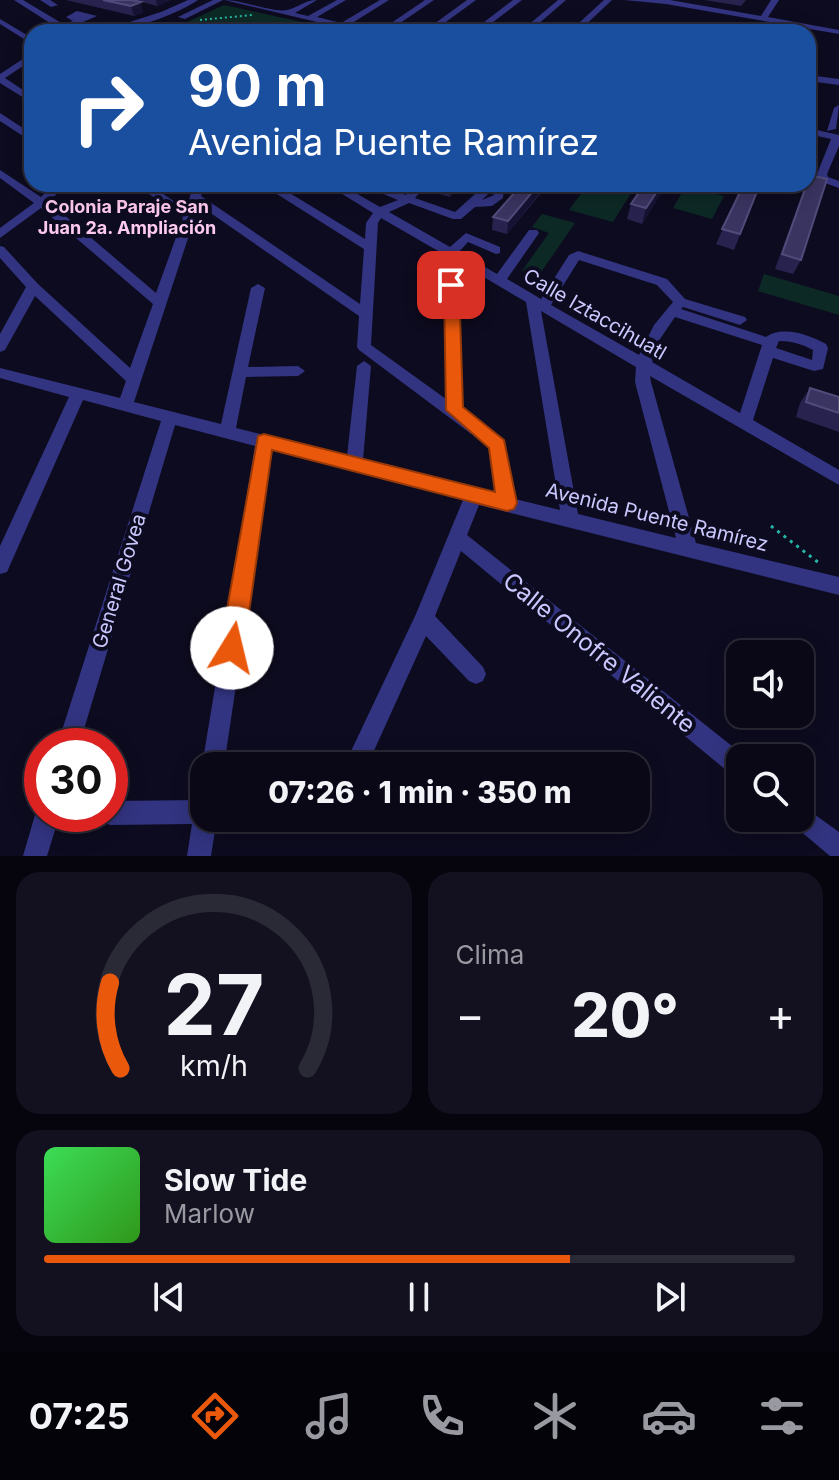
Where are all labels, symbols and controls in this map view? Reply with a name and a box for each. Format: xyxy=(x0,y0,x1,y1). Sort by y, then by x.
text: 90 m xyxy=(188,52,327,120)
icon: right xyxy=(56,56,160,160)
text: Avenida Puente Ramírez xyxy=(188,120,599,164)
district label: Colonia Paraje San Juan 2a. Ampliación xyxy=(38,196,216,238)
pin xyxy=(417,251,485,319)
icon: arrive xyxy=(429,263,473,307)
street label: Calle Iztaccihuatl xyxy=(519,263,671,365)
street label: Avenida Puente Ramírez xyxy=(543,478,771,556)
street label: General Govea xyxy=(87,511,151,651)
street label: Calle Onofre Valiente xyxy=(497,566,701,739)
position arrow xyxy=(190,606,274,690)
map controls xyxy=(726,640,814,832)
button: sound xyxy=(726,640,814,728)
speed limit sign: 30 xyxy=(24,728,128,832)
button: search xyxy=(726,744,814,832)
text: 07:26 · 1 min · 350 m xyxy=(268,774,572,810)
text: Clima xyxy=(456,939,524,970)
text: 27 xyxy=(163,954,264,1055)
text: 20° xyxy=(572,979,679,1051)
text: − xyxy=(456,988,485,1042)
text: + xyxy=(766,988,795,1042)
text: km/h xyxy=(180,1048,248,1083)
text: Slow Tide xyxy=(164,1162,307,1198)
text: Marlow xyxy=(164,1198,255,1229)
icon: previous xyxy=(147,1275,191,1319)
icon: pause xyxy=(397,1275,441,1319)
icon: next xyxy=(648,1275,692,1319)
icon: directions xyxy=(187,1388,243,1444)
icon: music xyxy=(301,1388,357,1444)
icon: phone xyxy=(414,1388,470,1444)
icon: climate xyxy=(527,1388,583,1444)
icon: car xyxy=(641,1388,697,1444)
icon: filters xyxy=(754,1388,810,1444)
text: 07:25 xyxy=(29,1394,130,1438)

